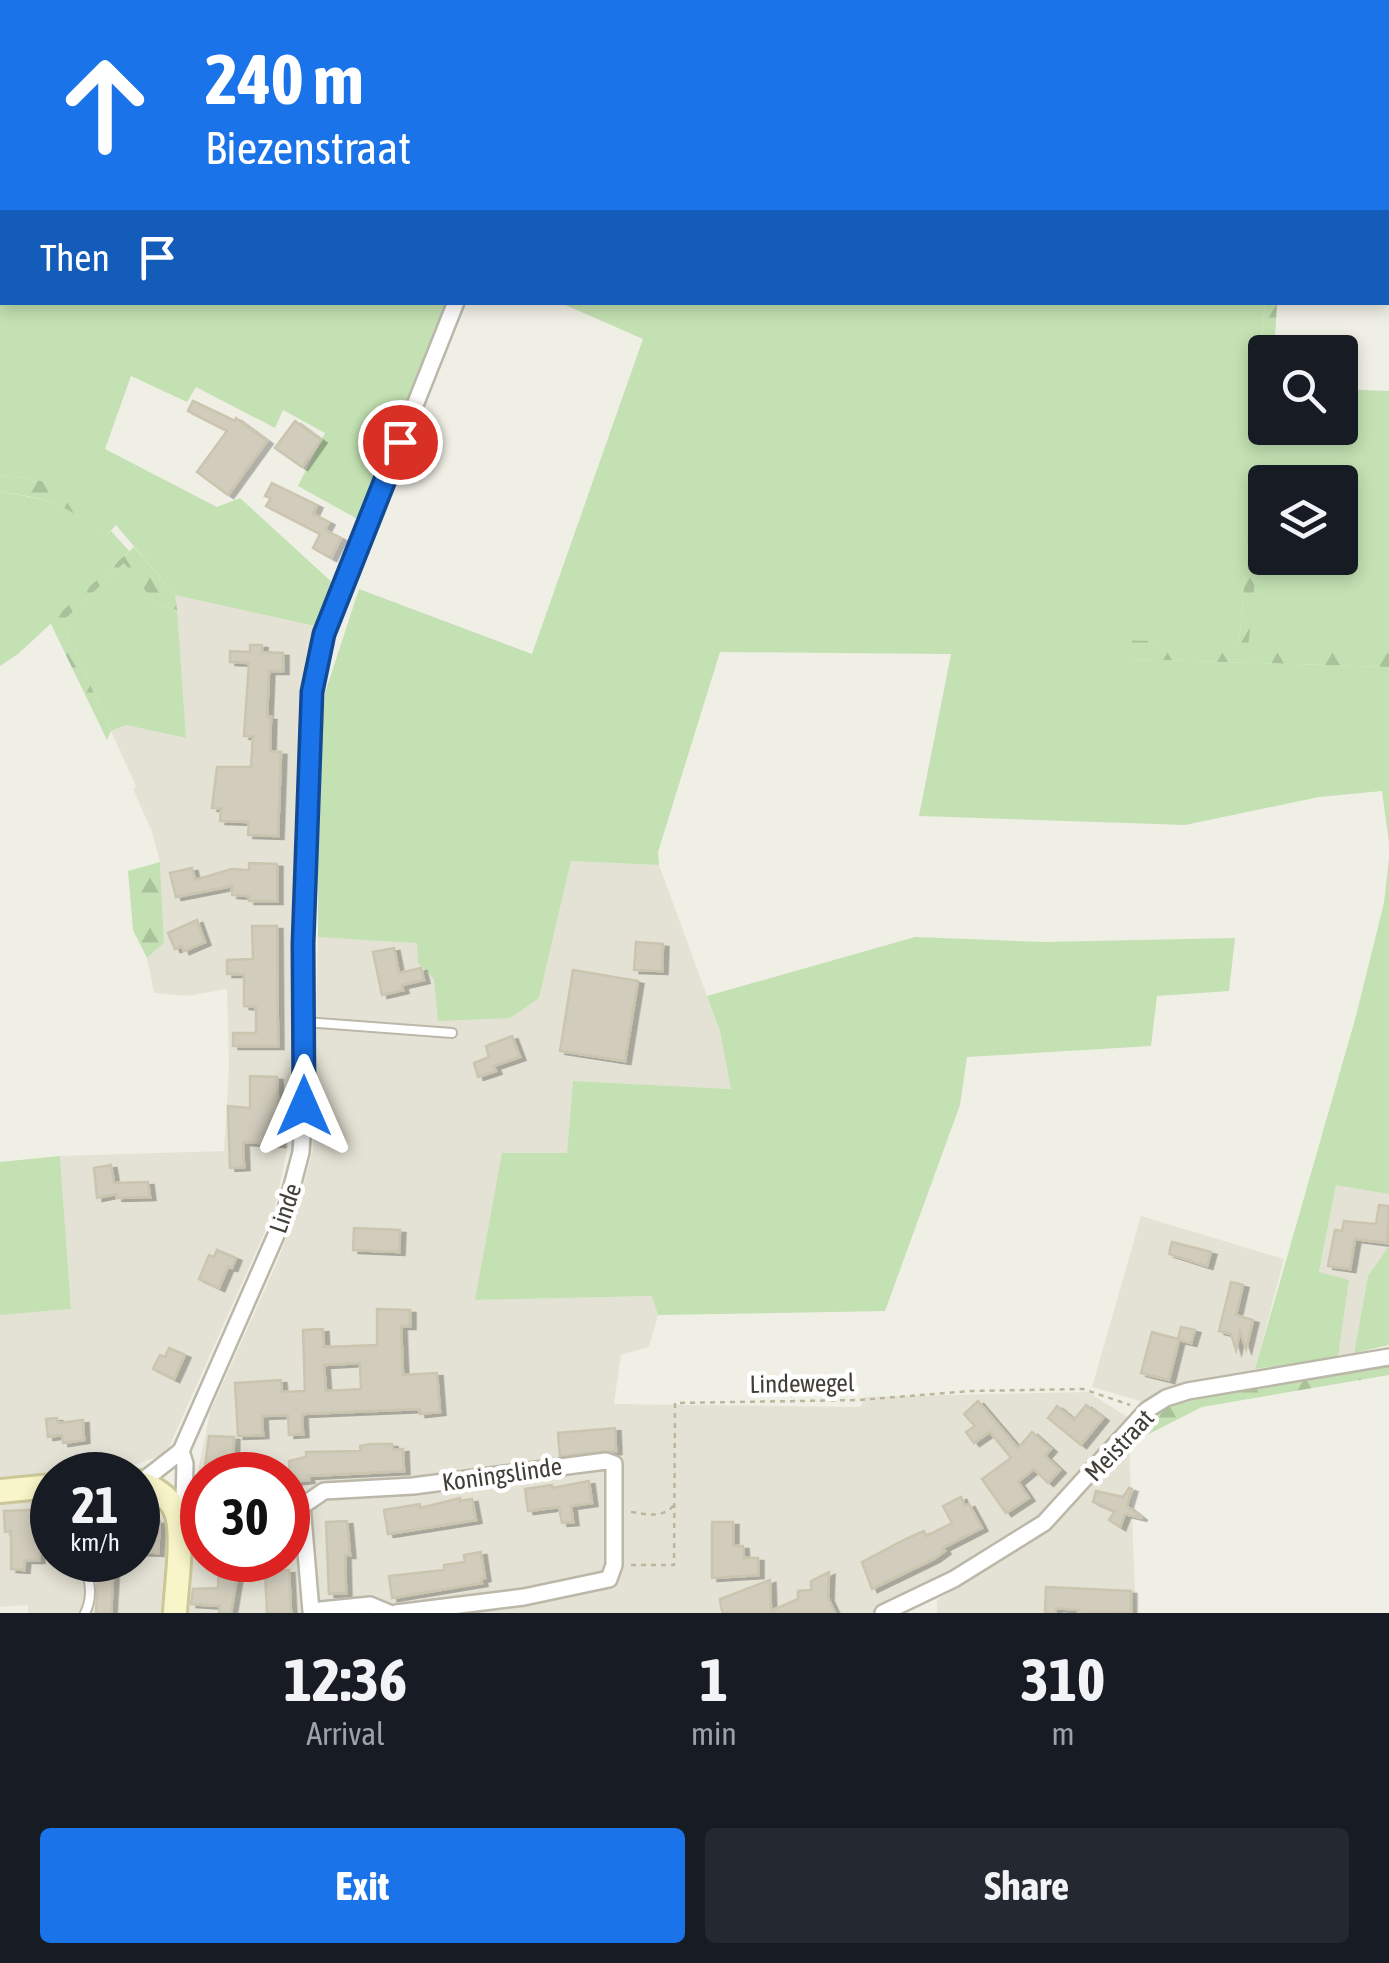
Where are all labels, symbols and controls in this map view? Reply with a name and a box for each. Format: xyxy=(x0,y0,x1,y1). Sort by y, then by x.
text: 240 m xyxy=(205,39,364,119)
icon: ahead xyxy=(40,40,170,170)
text: Biezenstraat xyxy=(205,122,411,174)
icon: arrive xyxy=(130,230,185,285)
text: Then xyxy=(40,236,110,279)
map controls xyxy=(1248,335,1358,575)
button: search xyxy=(1248,335,1358,445)
pin xyxy=(358,400,443,485)
icon: arrive xyxy=(373,415,428,470)
button: layers xyxy=(1248,465,1358,575)
position arrow xyxy=(252,1054,356,1158)
street label: Linde xyxy=(263,1179,307,1237)
street label: Lindewegel xyxy=(749,1368,855,1398)
street label: Meistraat xyxy=(1079,1404,1159,1486)
speed limit sign: 30 xyxy=(180,1452,310,1582)
street label: Koningslinde xyxy=(440,1452,564,1496)
text: 21 xyxy=(71,1476,118,1534)
text: km/h xyxy=(70,1528,120,1556)
text: 12:36 xyxy=(284,1645,407,1714)
text: 1 xyxy=(700,1645,728,1714)
text: 310 xyxy=(1021,1645,1105,1714)
text: Arrival xyxy=(306,1715,385,1752)
text: min xyxy=(691,1715,737,1752)
text: m xyxy=(1051,1715,1074,1752)
button: Exit xyxy=(40,1828,685,1943)
button: Share xyxy=(705,1828,1349,1943)

